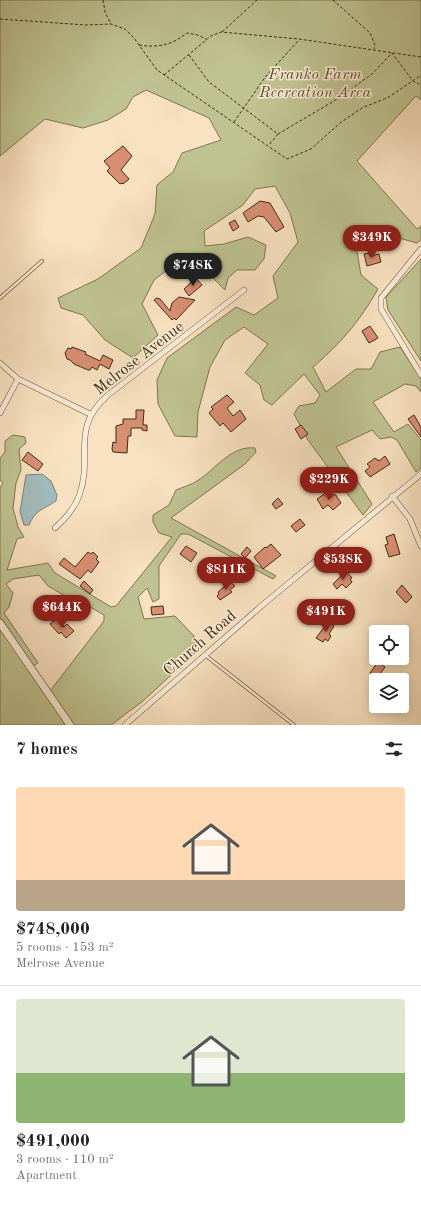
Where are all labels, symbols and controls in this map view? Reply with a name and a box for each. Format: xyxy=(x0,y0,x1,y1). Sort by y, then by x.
park label: Franko Farm Recreation Area xyxy=(258,67,371,101)
pin: $349K xyxy=(344,225,400,259)
text: $349K xyxy=(352,231,392,244)
pin: $748K xyxy=(165,253,221,287)
text: $748K xyxy=(173,259,213,272)
street label: Melrose Avenue xyxy=(91,319,187,398)
pin: $229K xyxy=(301,467,357,501)
text: $229K xyxy=(309,473,349,486)
pin: $538K xyxy=(315,547,371,581)
text: $538K xyxy=(323,553,363,566)
pin: $811K xyxy=(198,557,254,591)
text: $811K xyxy=(206,563,246,576)
pin: $644K xyxy=(34,595,90,629)
pin: $491K xyxy=(298,599,354,633)
text: $644K xyxy=(42,601,82,614)
text: $491K xyxy=(306,605,346,618)
street label: Church Road xyxy=(161,608,240,679)
map controls xyxy=(369,625,409,713)
button: locate xyxy=(369,625,409,665)
button: layers xyxy=(369,673,409,713)
icon: filters xyxy=(383,738,405,760)
text: 7 homes xyxy=(16,741,78,758)
icon: home xyxy=(175,813,247,885)
text: $748,000 xyxy=(16,921,90,938)
text: 5 rooms · 153 m² xyxy=(16,941,114,954)
text: Melrose Avenue xyxy=(16,957,105,970)
icon: home xyxy=(175,1025,247,1097)
text: $491,000 xyxy=(16,1133,90,1150)
text: 3 rooms · 110 m² xyxy=(16,1153,114,1166)
text: Apartment xyxy=(16,1169,77,1182)

